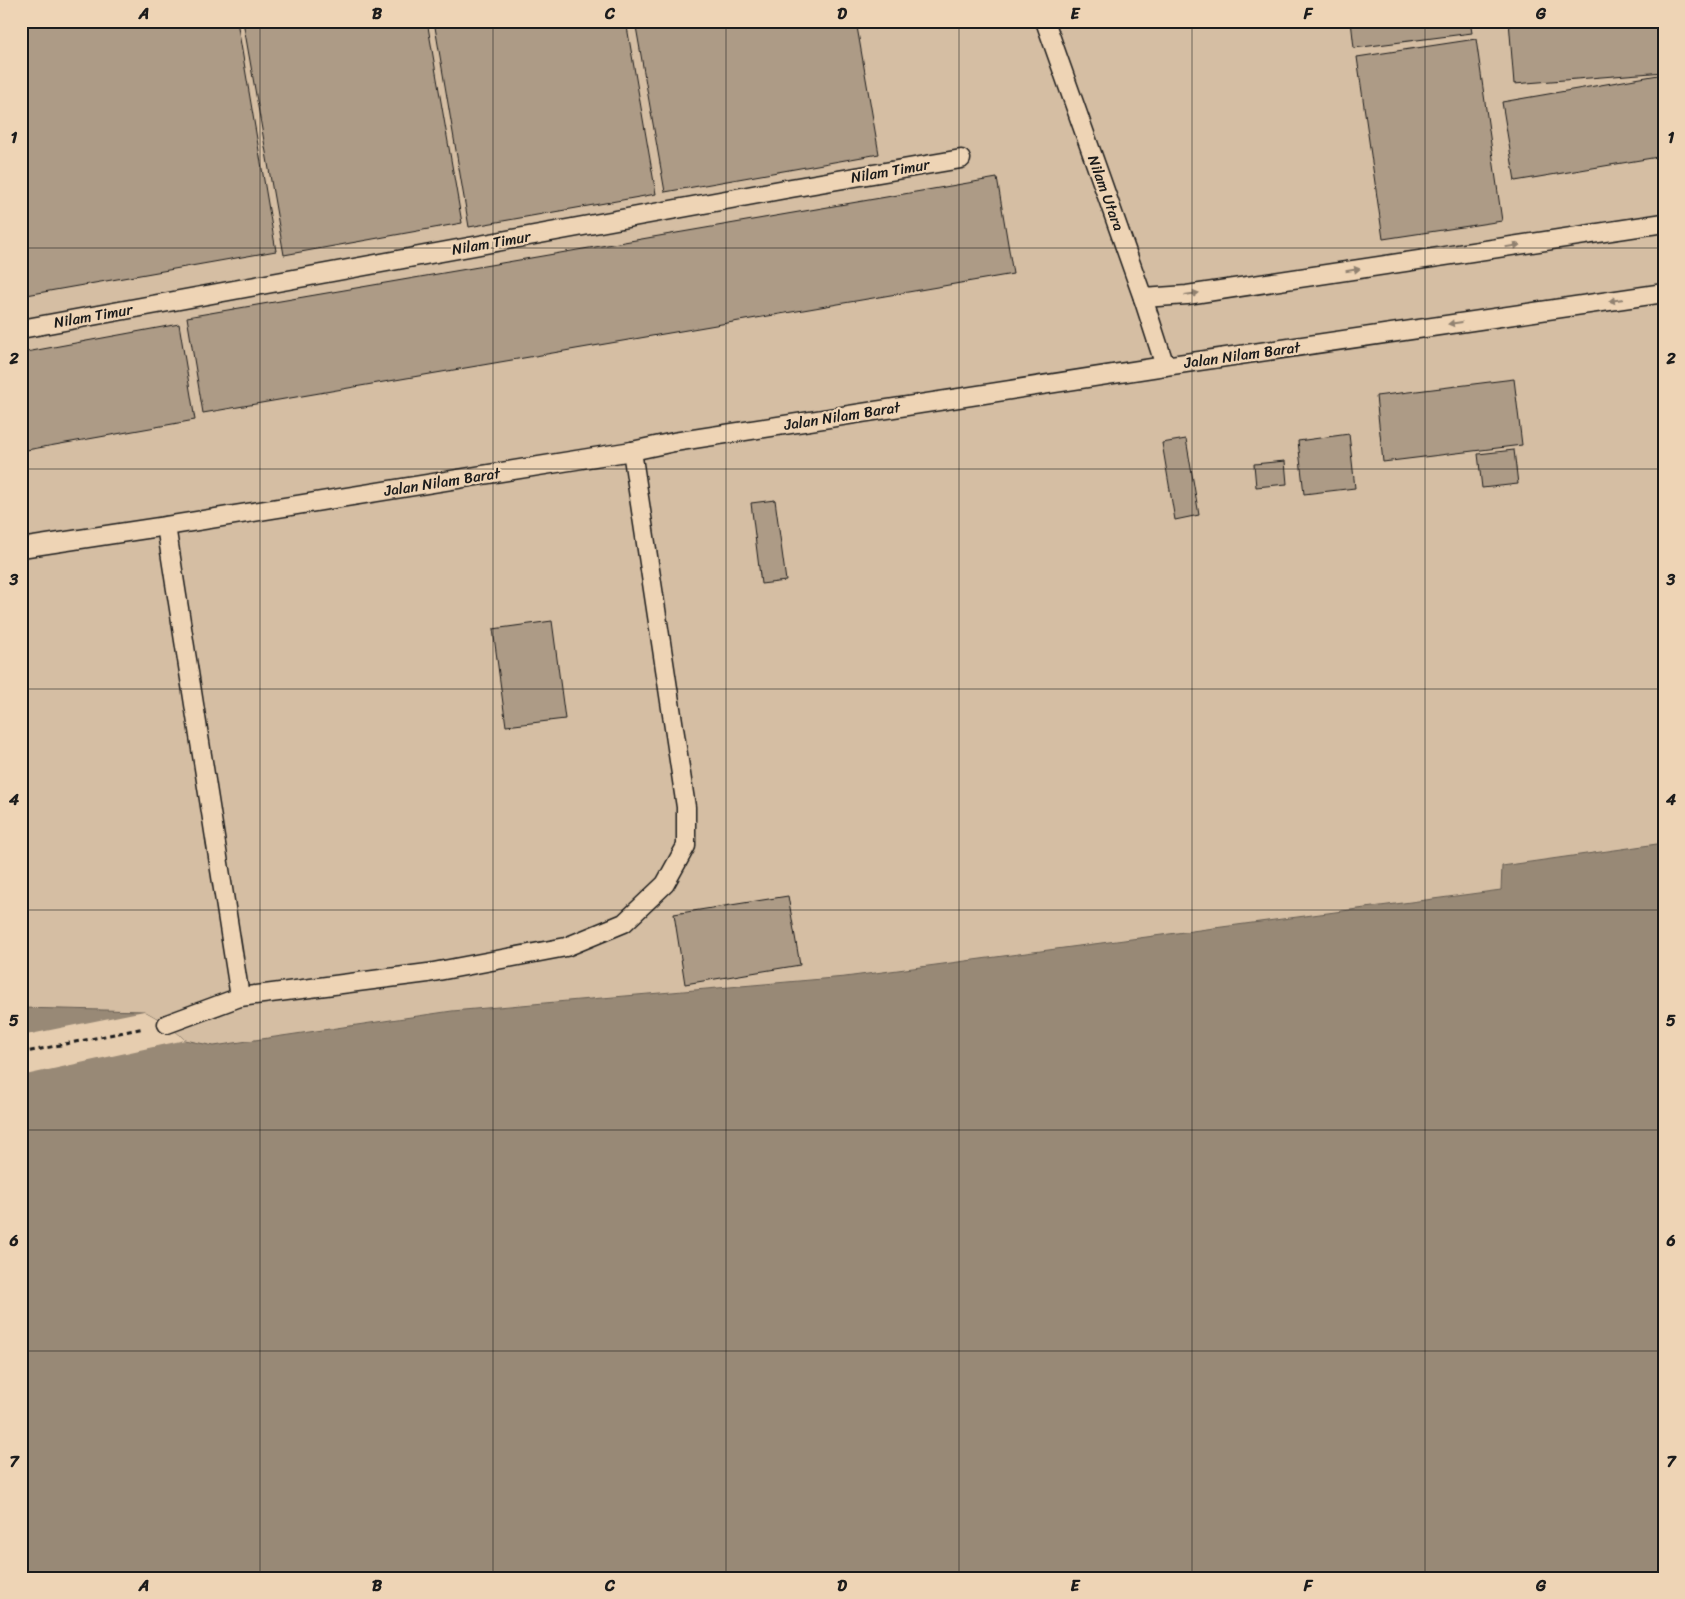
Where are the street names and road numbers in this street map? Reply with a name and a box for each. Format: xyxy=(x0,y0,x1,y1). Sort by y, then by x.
street label: Nilam Timur xyxy=(849,151,932,191)
street label: Nilam Utara xyxy=(1080,151,1132,235)
street label: Nilam Timur xyxy=(450,223,533,263)
street label: Nilam Timur xyxy=(52,296,135,336)
street label: Jalan Nilam Barat xyxy=(1181,334,1303,376)
street label: Jalan Nilam Barat xyxy=(781,394,903,438)
street label: Jalan Nilam Barat xyxy=(381,460,503,504)

